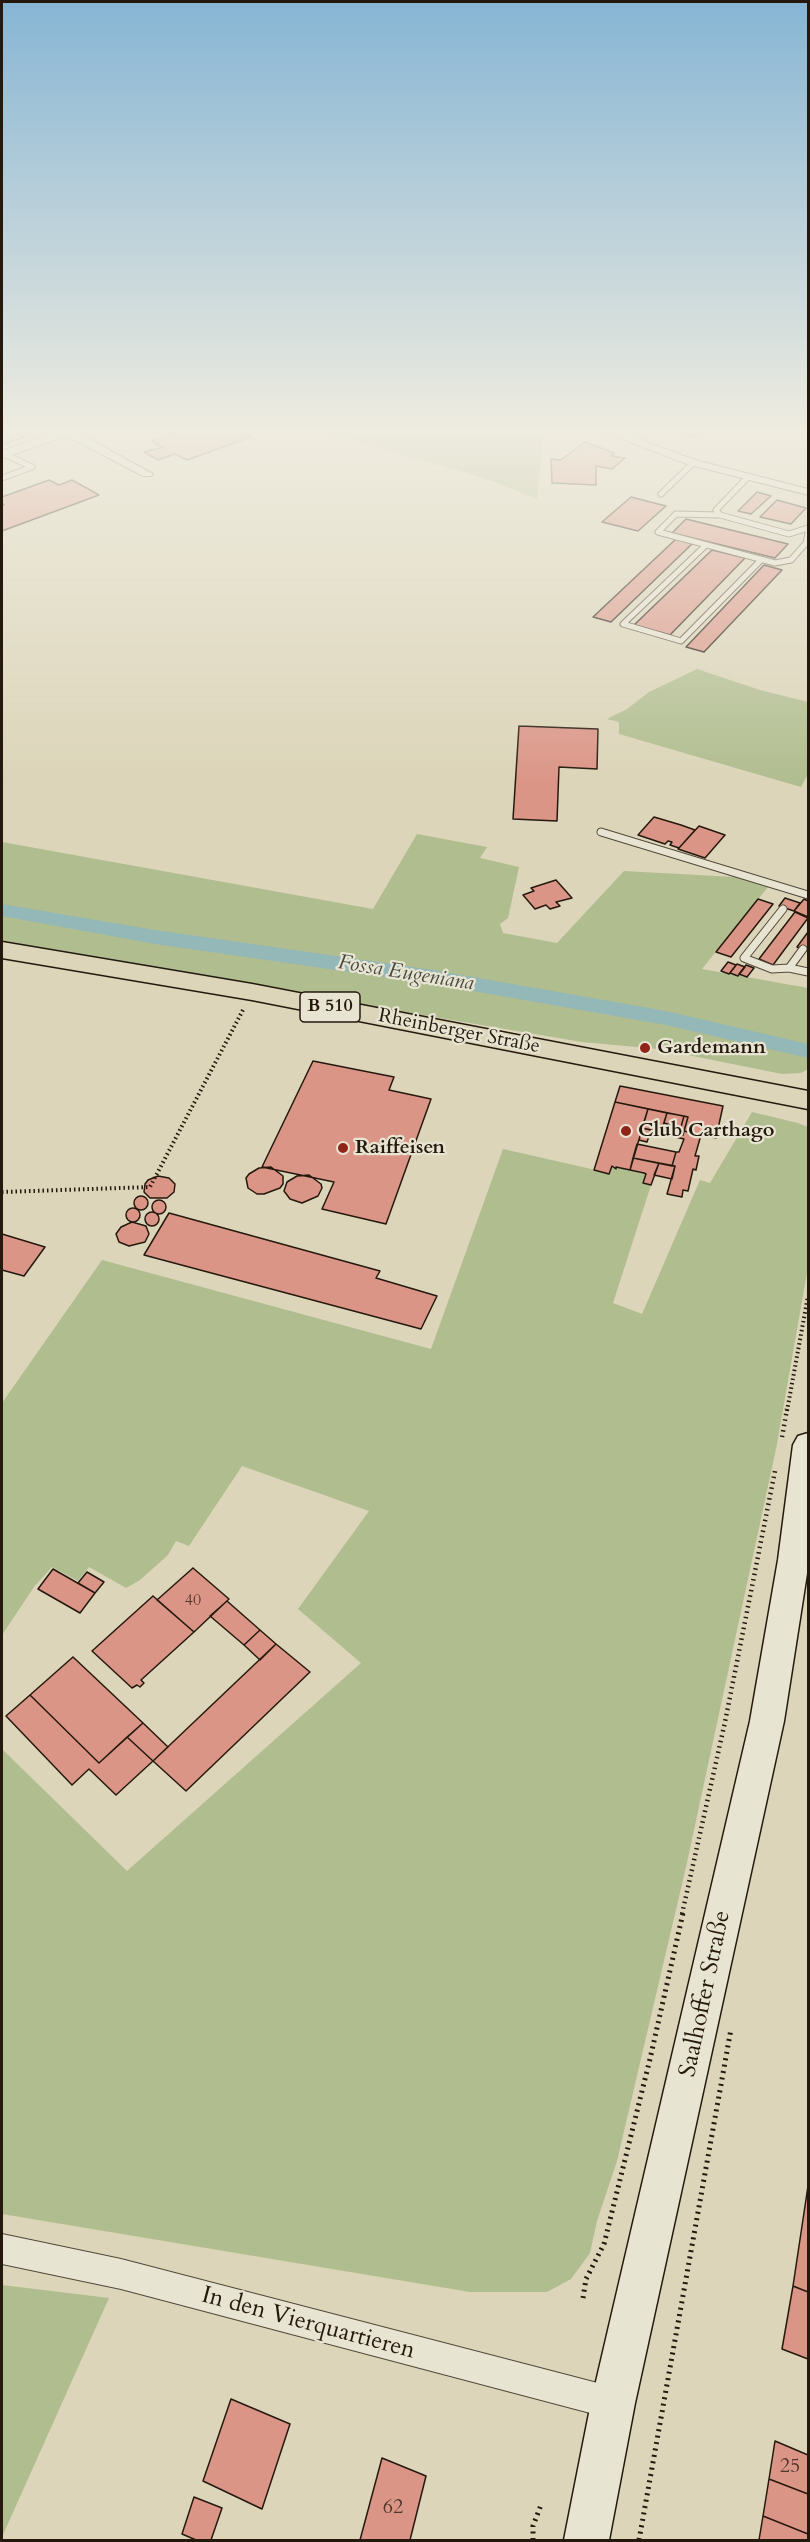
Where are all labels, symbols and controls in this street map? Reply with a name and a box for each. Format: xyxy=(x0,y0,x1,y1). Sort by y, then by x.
water label: Fossa Eugeniana xyxy=(336,951,476,997)
road number: B 510 xyxy=(300,992,360,1022)
street label: Rheinberger Straße xyxy=(376,1005,542,1059)
place label: Gardemann xyxy=(657,1036,766,1060)
marker: Gardemann xyxy=(638,1041,652,1055)
place label: Club Carthago xyxy=(638,1119,774,1143)
marker: Club Carthago xyxy=(619,1124,633,1138)
place label: Raiffeisen xyxy=(355,1136,445,1160)
marker: Raiffeisen xyxy=(336,1141,350,1155)
house number: 40 xyxy=(185,1591,201,1611)
street label: Saalhoffer Straße xyxy=(674,1908,738,2080)
street label: In den Vierquartieren xyxy=(198,2282,418,2366)
house number: 25 xyxy=(780,2455,800,2479)
house number: 62 xyxy=(383,2496,403,2520)

